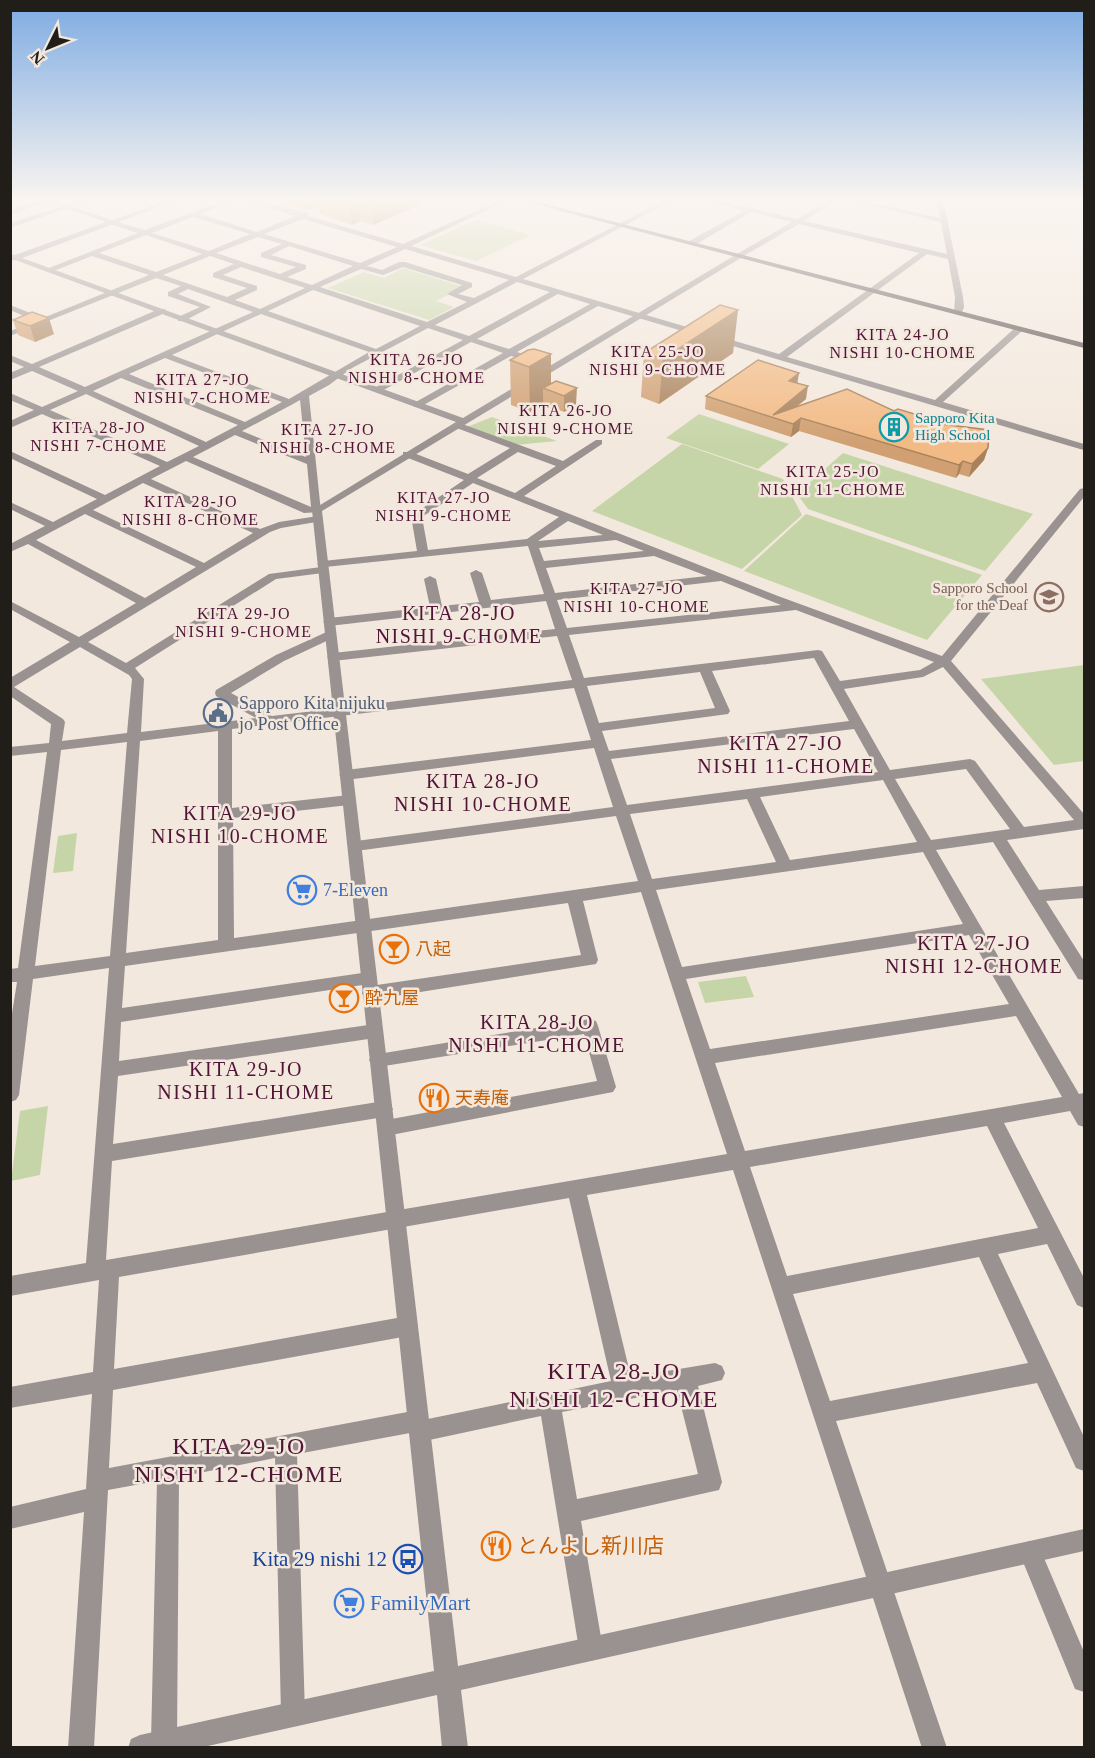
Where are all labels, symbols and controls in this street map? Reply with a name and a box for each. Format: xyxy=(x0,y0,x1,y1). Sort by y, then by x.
north arrow xyxy=(18,18,78,78)
text: N xyxy=(27,48,48,68)
district label: KITA 24-JO NISHI 10-CHOME xyxy=(830,326,976,361)
district label: KITA 25-JO NISHI 9-CHOME xyxy=(589,343,727,378)
district label: KITA 26-JO NISHI 8-CHOME xyxy=(348,351,486,386)
district label: KITA 27-JO NISHI 7-CHOME xyxy=(134,371,272,406)
district label: KITA 26-JO NISHI 9-CHOME xyxy=(497,402,635,437)
place label: Sapporo Kita High School xyxy=(915,410,995,443)
building icon: Sapporo Kita High School xyxy=(878,411,910,443)
district label: KITA 28-JO NISHI 7-CHOME xyxy=(30,419,168,454)
district label: KITA 27-JO NISHI 8-CHOME xyxy=(259,421,397,456)
district label: KITA 25-JO NISHI 11-CHOME xyxy=(760,463,906,498)
district label: KITA 27-JO NISHI 9-CHOME xyxy=(375,489,513,524)
district label: KITA 28-JO NISHI 8-CHOME xyxy=(122,493,260,528)
district label: KITA 27-JO NISHI 10-CHOME xyxy=(564,580,710,615)
place label: Sapporo School for the Deaf xyxy=(933,580,1028,613)
school or university icon: Sapporo School for the Deaf xyxy=(1033,581,1065,613)
district label: KITA 28-JO NISHI 9-CHOME xyxy=(376,602,542,647)
district label: KITA 29-JO NISHI 9-CHOME xyxy=(175,605,313,640)
place label: Sapporo Kita nijuku jo Post Office xyxy=(238,693,385,734)
public building icon: Sapporo Kita nijuku jo Post Office xyxy=(202,697,234,729)
district label: KITA 27-JO NISHI 11-CHOME xyxy=(697,732,875,777)
district label: KITA 28-JO NISHI 10-CHOME xyxy=(394,770,572,815)
district label: KITA 29-JO NISHI 10-CHOME xyxy=(151,802,329,847)
supermarket icon: 7-Eleven xyxy=(286,874,318,906)
place label: 7-Eleven xyxy=(323,880,388,900)
district label: KITA 27-JO NISHI 12-CHOME xyxy=(885,932,1063,977)
bar icon: 八起 xyxy=(378,933,410,965)
place label: 八起 xyxy=(415,939,451,959)
bar icon: 酔九屋 xyxy=(328,982,360,1014)
place label: 酔九屋 xyxy=(365,988,419,1008)
district label: KITA 28-JO NISHI 11-CHOME xyxy=(448,1011,626,1056)
district label: KITA 29-JO NISHI 11-CHOME xyxy=(157,1058,335,1103)
restaurant icon: 天寿庵 xyxy=(418,1082,450,1114)
place label: 天寿庵 xyxy=(455,1088,509,1108)
district label: KITA 28-JO NISHI 12-CHOME xyxy=(509,1358,719,1412)
district label: KITA 29-JO NISHI 12-CHOME xyxy=(134,1433,344,1487)
restaurant icon: とんよし新川店 xyxy=(480,1530,512,1562)
place label: とんよし新川店 xyxy=(517,1534,664,1558)
bus stop icon: Kita 29 nishi 12 xyxy=(392,1543,424,1575)
place label: Kita 29 nishi 12 xyxy=(252,1547,387,1571)
supermarket icon: FamilyMart xyxy=(333,1587,365,1619)
place label: FamilyMart xyxy=(370,1591,470,1615)

